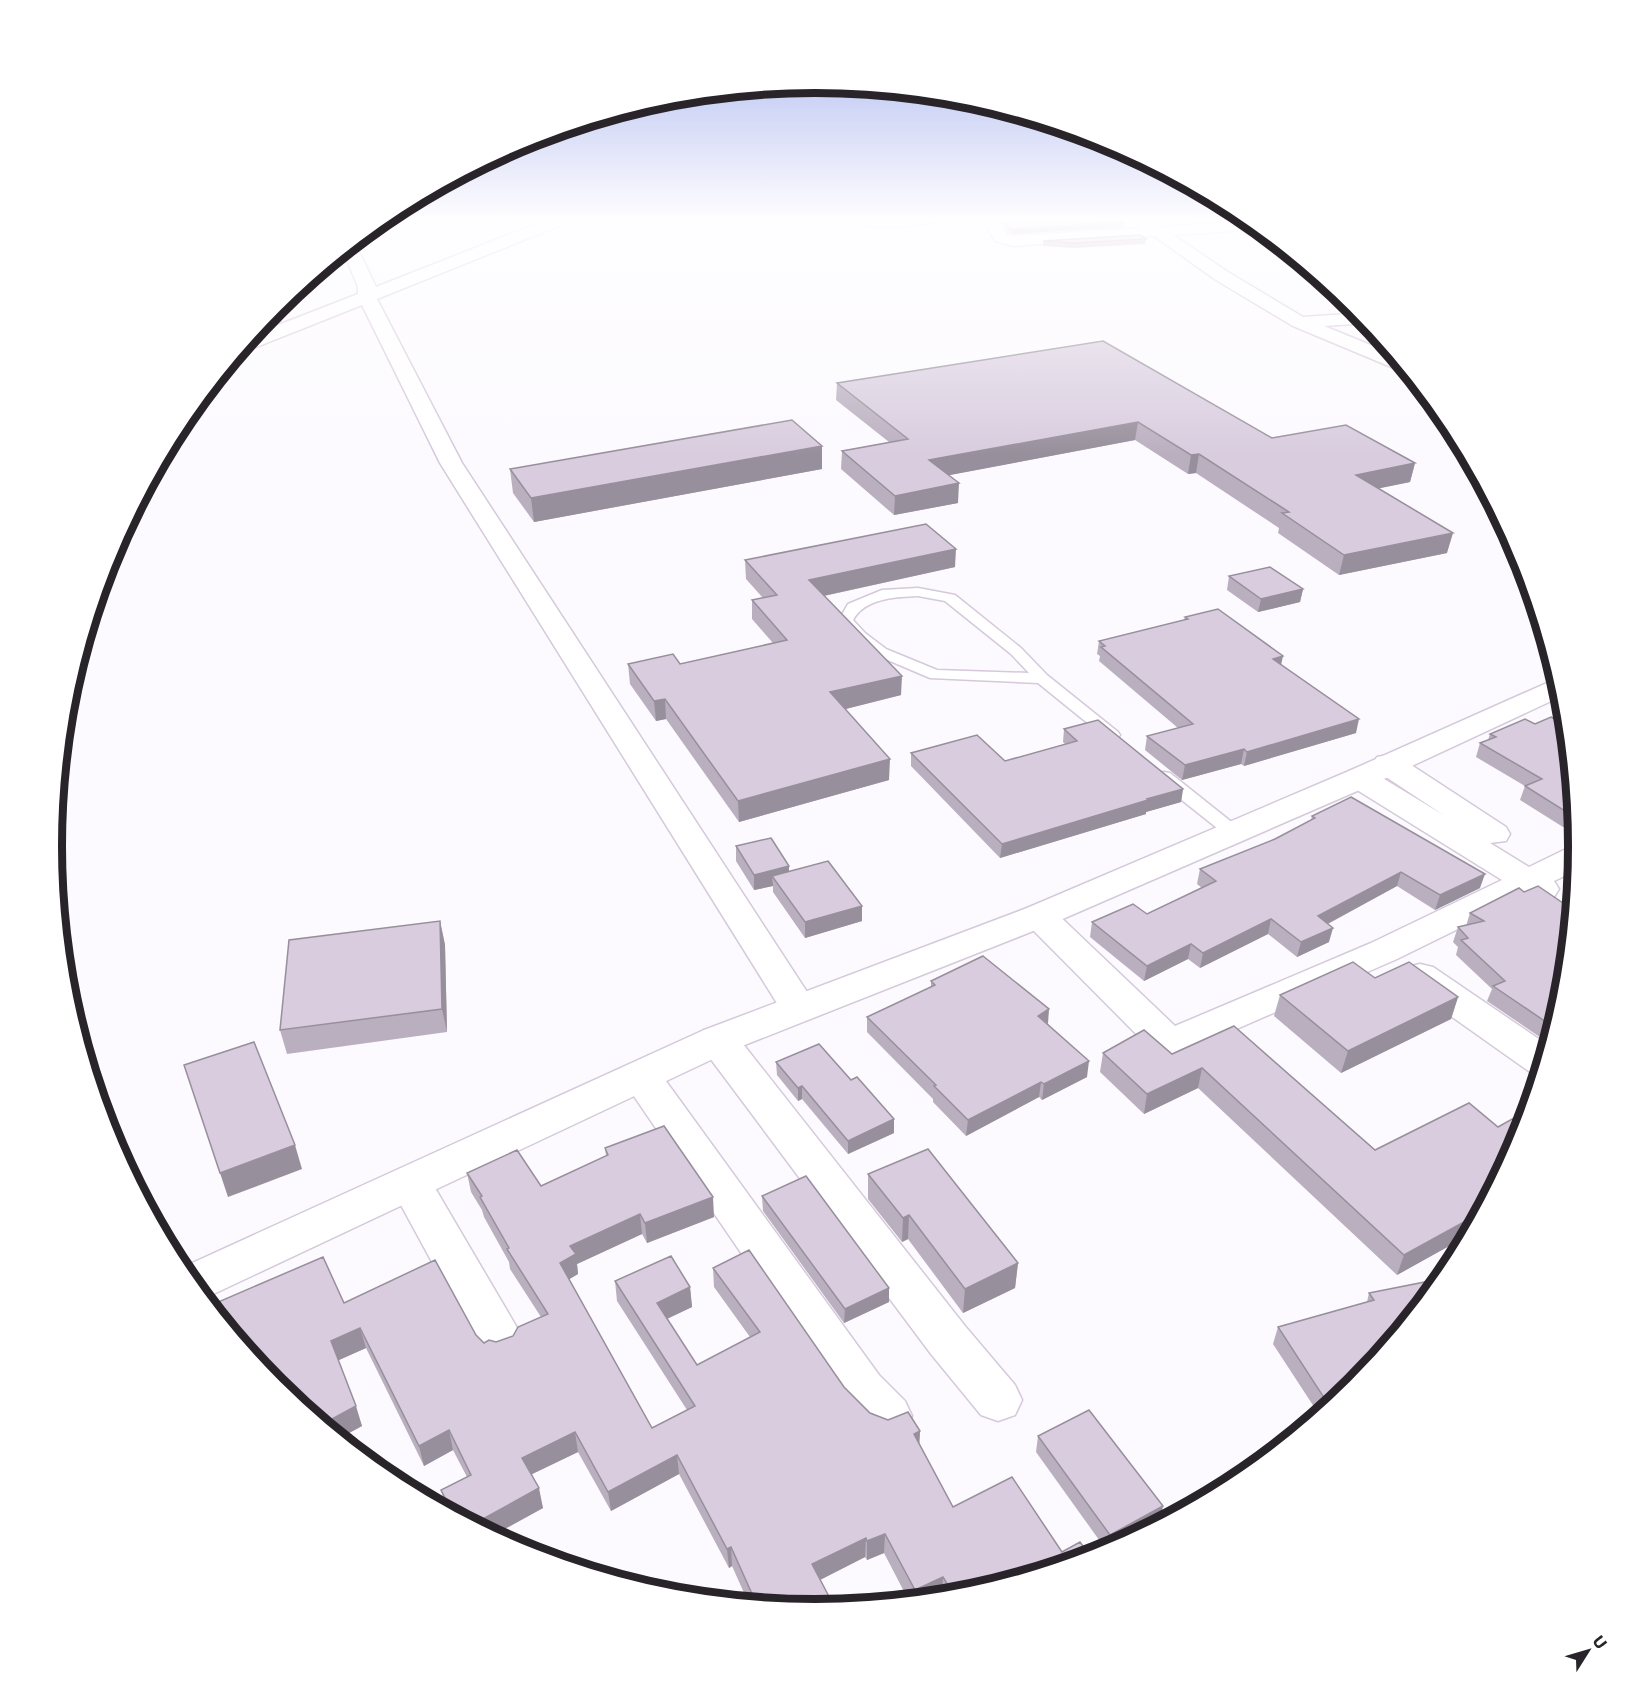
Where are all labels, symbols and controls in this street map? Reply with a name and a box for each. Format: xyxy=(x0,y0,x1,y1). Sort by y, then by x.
north arrow xyxy=(1558,1621,1618,1681)
text: U xyxy=(1589,1631,1611,1652)

